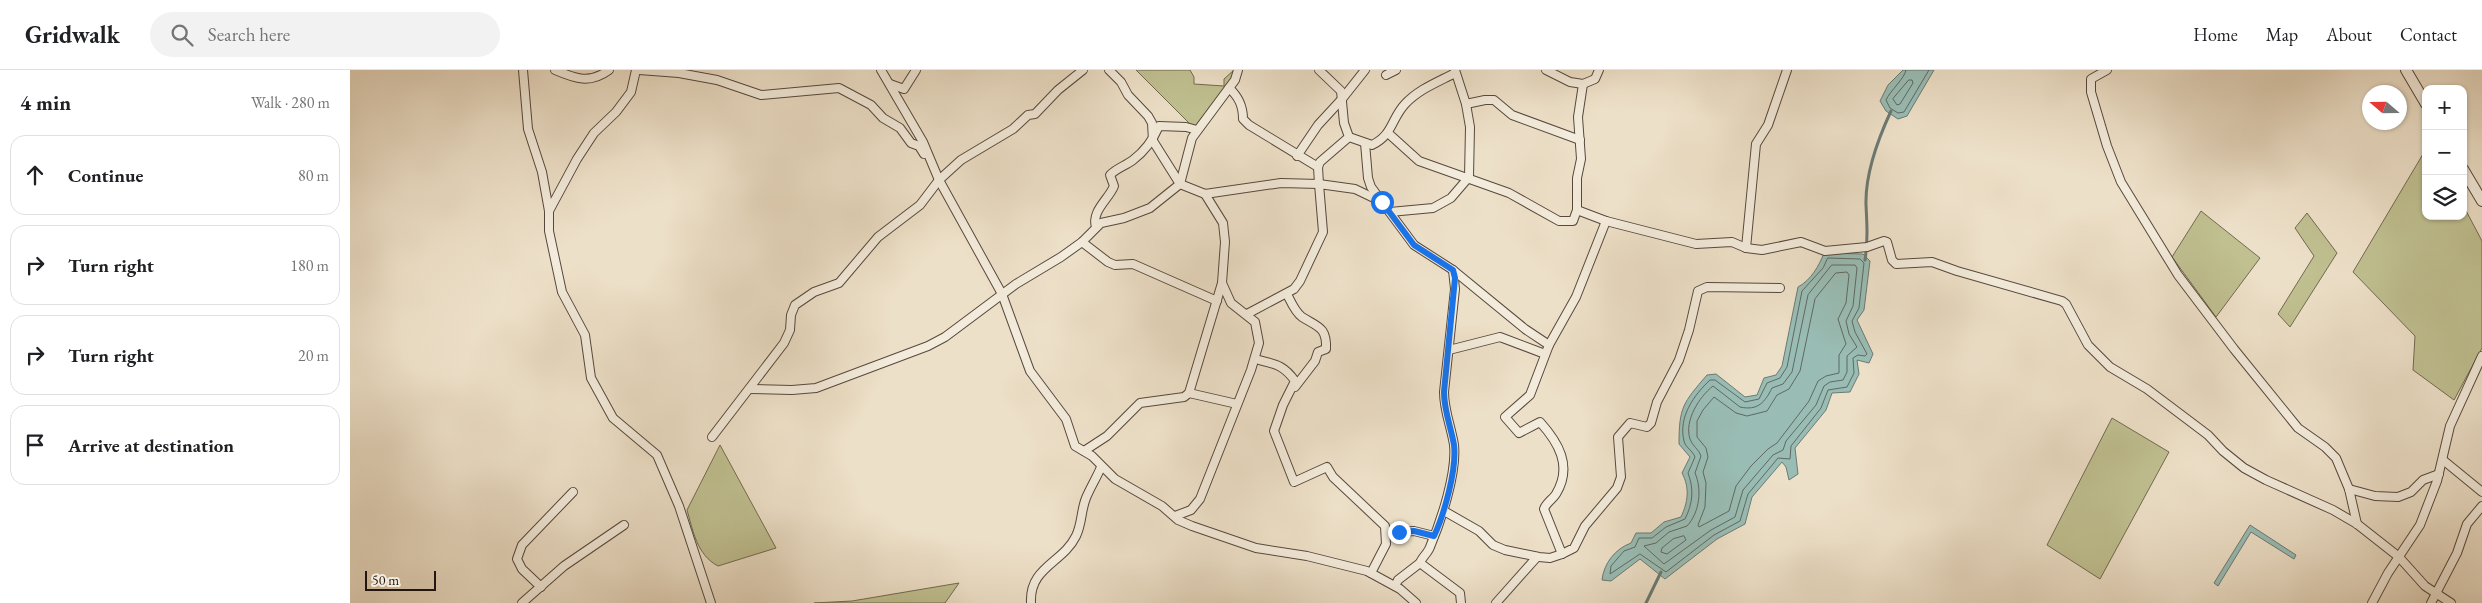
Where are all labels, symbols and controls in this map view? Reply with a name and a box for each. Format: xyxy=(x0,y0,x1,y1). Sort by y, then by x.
search box xyxy=(150,12,500,57)
text: Gridwalk xyxy=(25,19,120,50)
icon: search xyxy=(168,21,196,49)
text: Search here xyxy=(208,22,290,47)
text: Home xyxy=(2193,23,2238,46)
text: Map xyxy=(2266,23,2298,46)
text: About xyxy=(2326,23,2372,46)
text: Contact xyxy=(2400,23,2457,46)
north arrow xyxy=(2362,85,2407,130)
map controls xyxy=(2422,85,2467,220)
button: + xyxy=(2422,85,2467,130)
text: 4 min xyxy=(20,89,71,116)
text: Walk · 280 m xyxy=(251,92,330,113)
button: − xyxy=(2422,130,2467,175)
icon: ahead xyxy=(21,161,49,189)
text: Continue xyxy=(68,163,143,188)
text: 80 m xyxy=(298,165,329,186)
button: layers xyxy=(2422,175,2467,220)
route start xyxy=(1371,191,1394,214)
icon: right xyxy=(21,251,49,279)
text: Turn right xyxy=(68,253,154,278)
text: 180 m xyxy=(290,255,329,276)
icon: right xyxy=(21,341,49,369)
text: Turn right xyxy=(68,343,154,368)
text: 20 m xyxy=(298,345,329,366)
icon: arrive xyxy=(21,431,49,459)
text: Arrive at destination xyxy=(68,433,234,458)
route end xyxy=(1388,521,1411,544)
scale bar xyxy=(365,568,436,591)
text: 50 m xyxy=(372,571,399,589)

